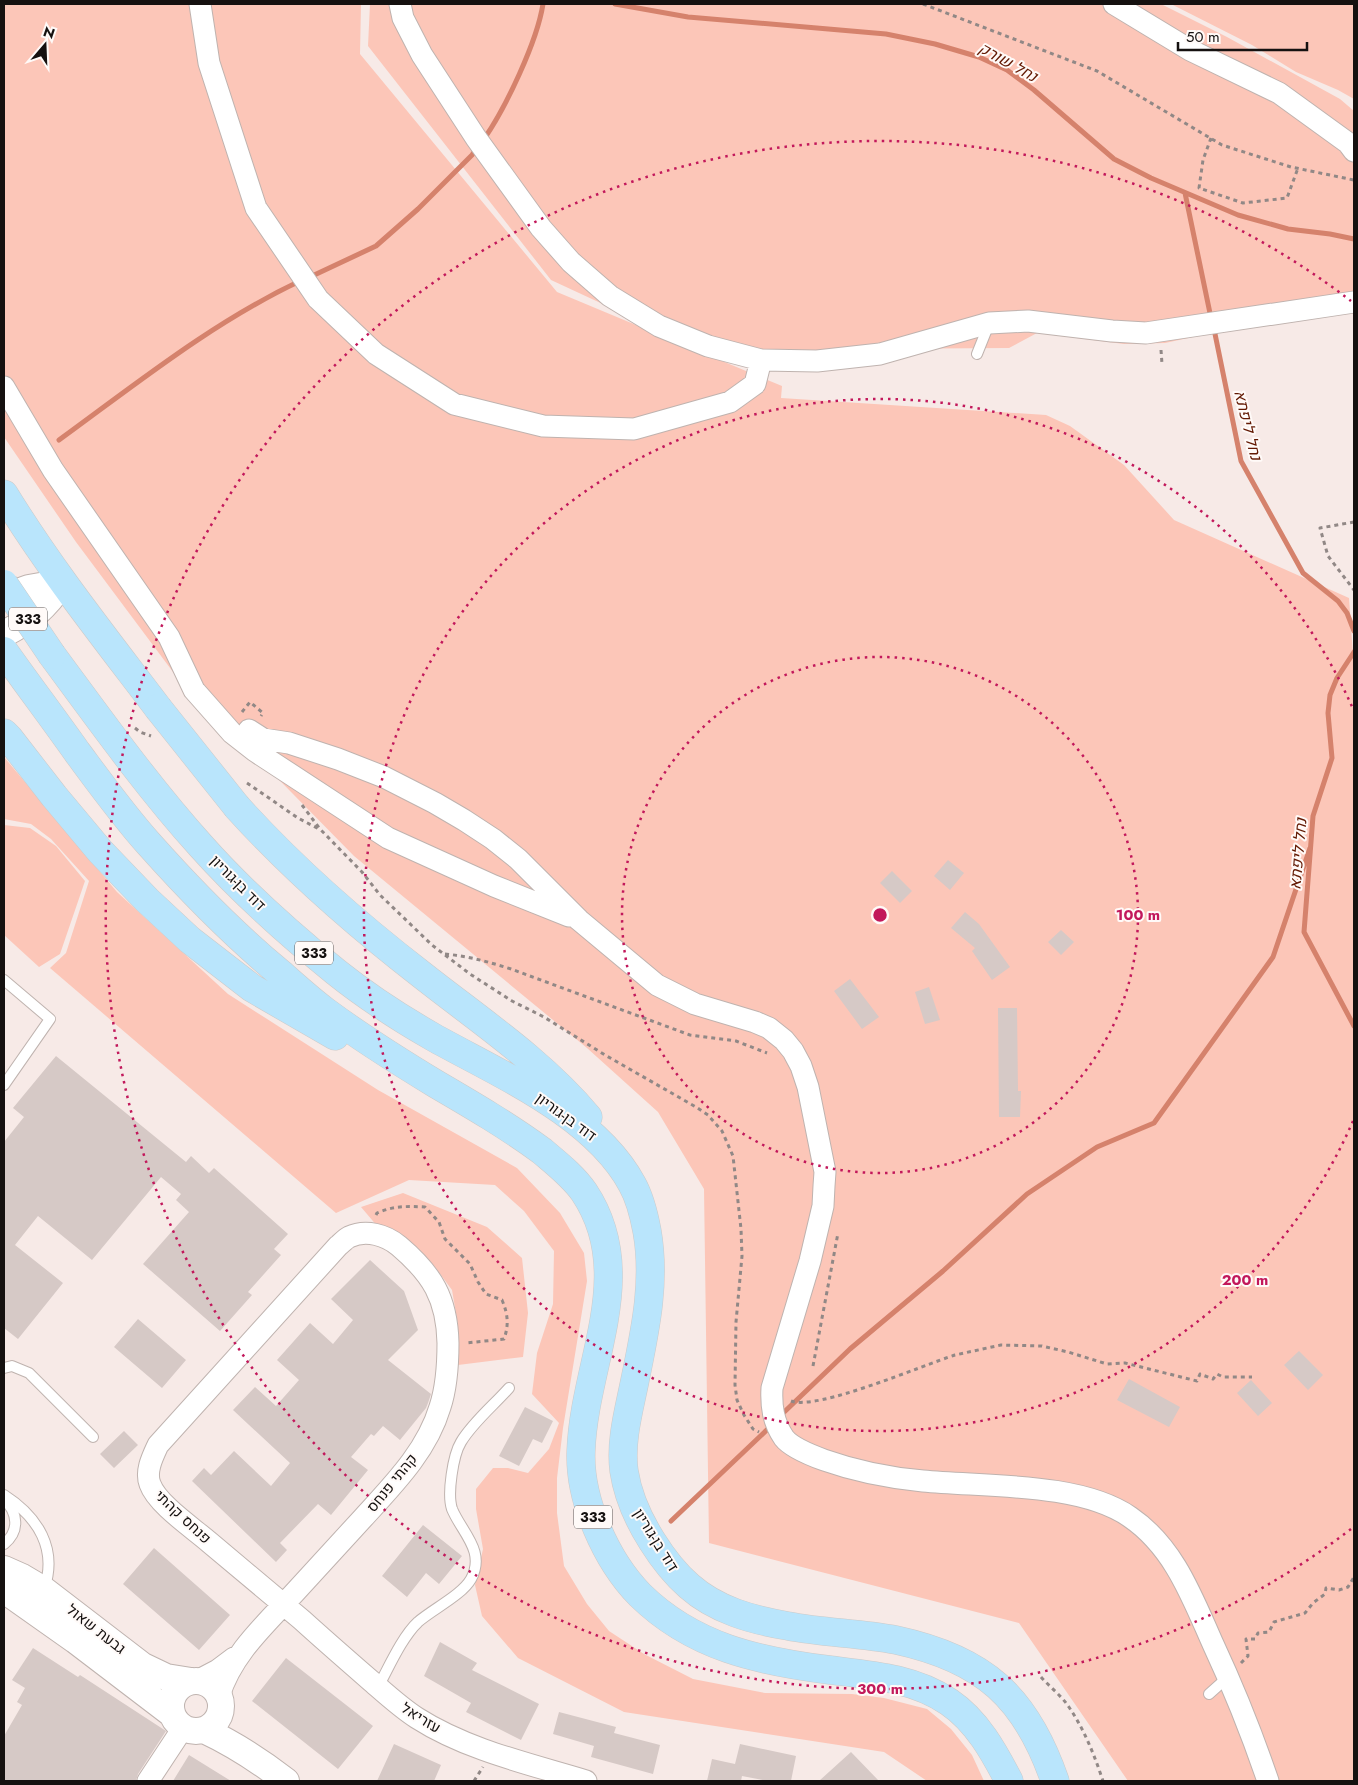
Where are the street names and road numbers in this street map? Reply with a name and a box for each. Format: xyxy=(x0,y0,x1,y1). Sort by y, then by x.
road number: 333 xyxy=(9,608,47,630)
street label: דוד בן-גוריון xyxy=(205,850,271,916)
road number: 333 xyxy=(295,941,333,964)
street label: דוד בן-גוריון xyxy=(531,1087,601,1147)
street label: קהתי פנחס xyxy=(361,1449,423,1517)
street label: פנחס קהתי xyxy=(150,1485,216,1549)
street label: דוד בן-גוריון xyxy=(628,1504,684,1576)
road number: 333 xyxy=(574,1505,612,1528)
street label: גבעת שאול xyxy=(62,1599,130,1659)
street label: עזריאל xyxy=(397,1697,445,1739)

